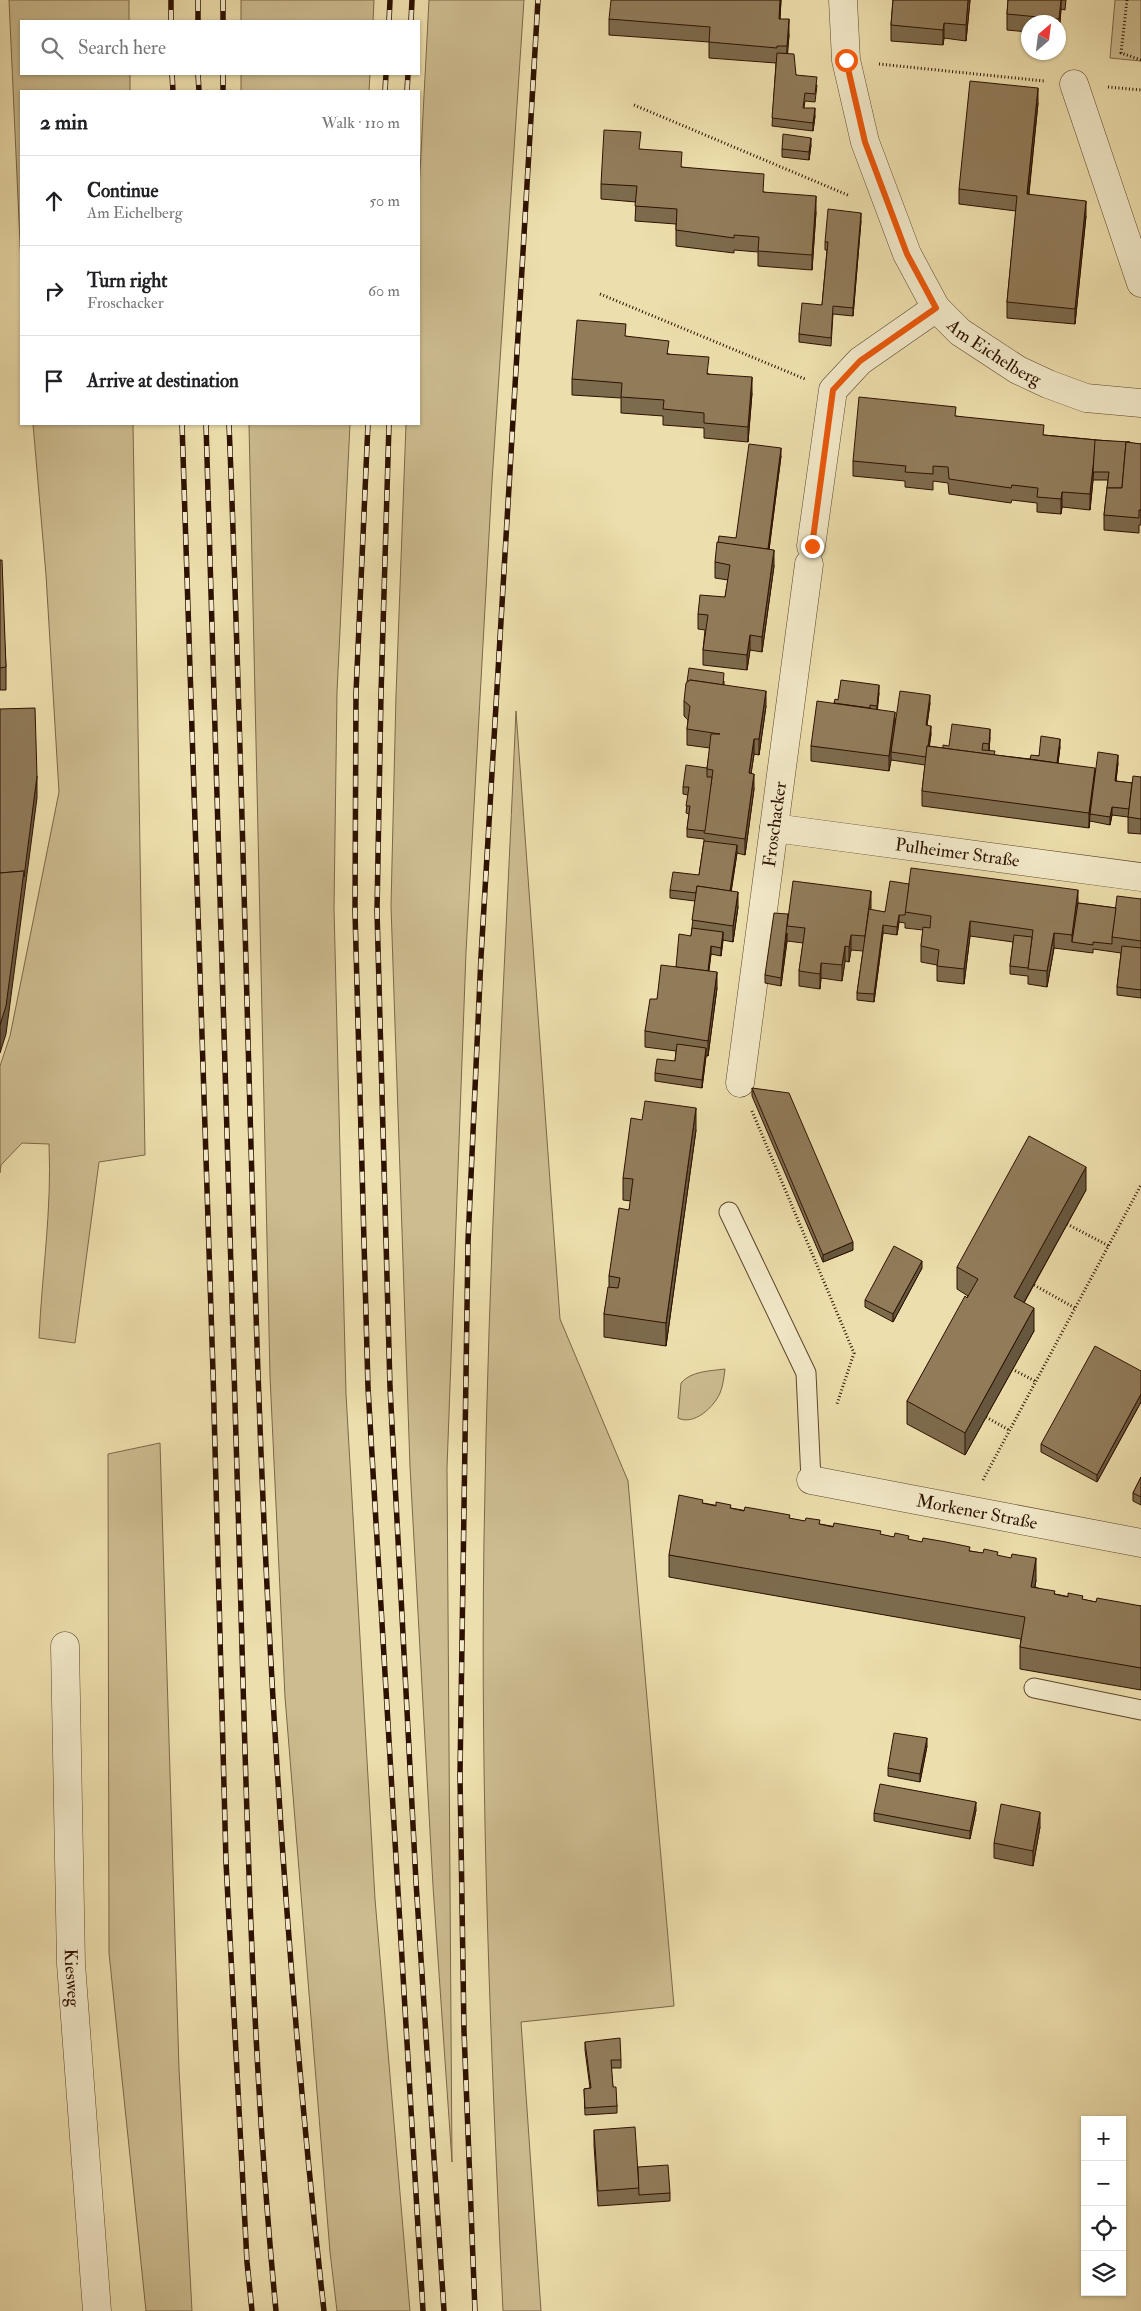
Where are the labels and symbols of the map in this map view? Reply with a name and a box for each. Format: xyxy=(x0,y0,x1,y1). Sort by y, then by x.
north arrow xyxy=(1021,15,1066,60)
route start xyxy=(835,49,858,72)
street label: Am Eichelberg xyxy=(941,313,1046,391)
route end xyxy=(801,535,824,558)
street label: Froschacker xyxy=(757,780,792,869)
street label: Pulheimer Straße xyxy=(894,833,1022,872)
street label: Morkener Straße xyxy=(915,1489,1040,1535)
street label: Kiesweg xyxy=(59,1949,86,2009)

